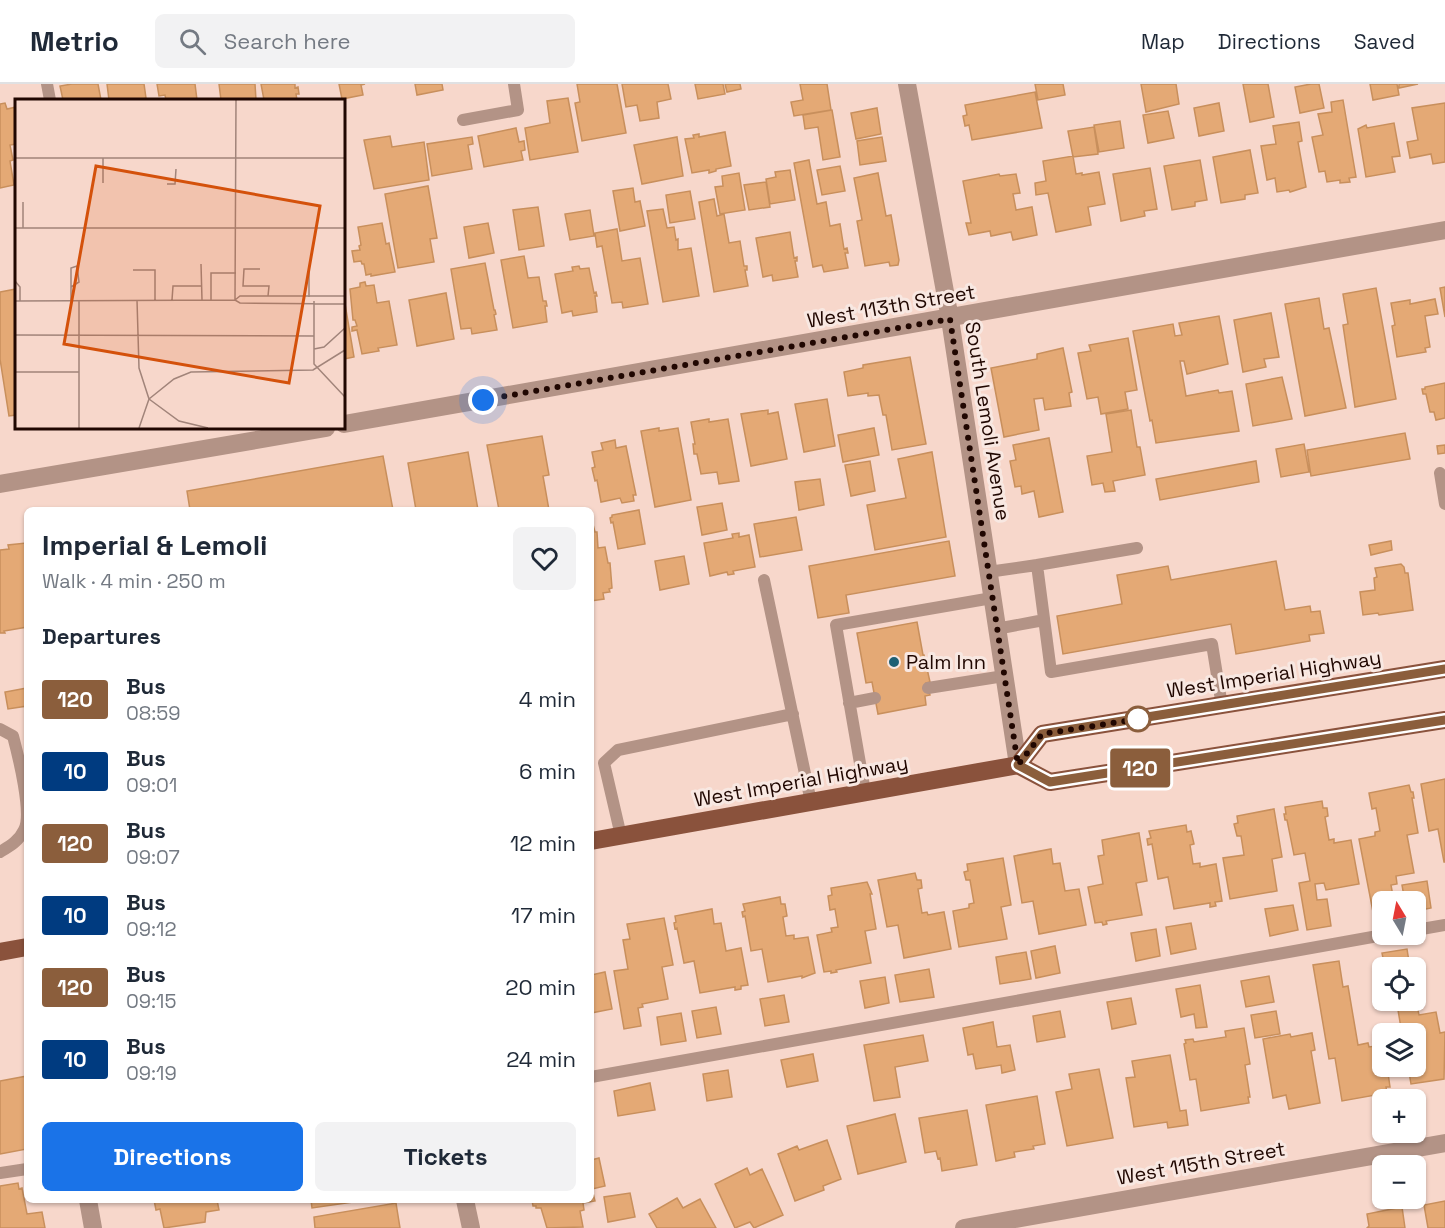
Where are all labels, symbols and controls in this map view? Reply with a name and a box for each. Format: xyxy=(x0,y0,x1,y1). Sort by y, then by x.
search box xyxy=(155,14,575,68)
text: Metrio xyxy=(30,23,119,59)
icon: search xyxy=(176,25,209,58)
text: Search here xyxy=(224,27,351,55)
text: Map xyxy=(1141,28,1185,55)
text: Directions xyxy=(1218,28,1321,55)
text: Saved xyxy=(1354,28,1415,55)
inset map xyxy=(15,99,345,429)
street label: West 113th Street xyxy=(805,278,977,334)
street label: South Lemoli Avenue xyxy=(959,320,1017,522)
your location xyxy=(468,385,498,415)
text: Imperial & Lemoli xyxy=(42,527,268,563)
button: heart xyxy=(513,527,576,590)
text: Walk · 4 min · 250 m xyxy=(42,568,226,594)
text: Departures xyxy=(42,622,161,650)
street label: West Imperial Highway xyxy=(1165,644,1383,704)
place label: Palm Inn xyxy=(906,649,986,675)
marker: Palm Inn xyxy=(887,655,901,669)
text: Bus xyxy=(126,672,166,700)
text: 4 min xyxy=(519,685,576,713)
text: 120 xyxy=(57,686,93,713)
text: 08:59 xyxy=(126,700,181,726)
unlabelled marker xyxy=(1125,706,1151,732)
text: Bus xyxy=(126,744,166,772)
line badge: 120 xyxy=(1106,748,1174,788)
street label: West Imperial Highway xyxy=(692,749,910,813)
text: 120 xyxy=(1122,755,1158,782)
text: 6 min xyxy=(519,757,576,785)
text: 10 xyxy=(63,758,87,785)
text: 09:01 xyxy=(126,772,177,798)
text: Bus xyxy=(126,816,166,844)
text: 12 min xyxy=(510,829,576,857)
text: 120 xyxy=(57,830,93,857)
text: 09:07 xyxy=(126,844,180,870)
text: Bus xyxy=(126,888,166,916)
north arrow xyxy=(1372,891,1426,945)
map controls xyxy=(1372,891,1426,1209)
text: 17 min xyxy=(511,901,576,929)
text: 10 xyxy=(63,902,87,929)
text: 09:12 xyxy=(126,916,177,942)
button: locate xyxy=(1372,957,1426,1011)
text: Bus xyxy=(126,960,166,988)
text: 20 min xyxy=(505,973,576,1001)
text: 120 xyxy=(57,974,93,1001)
text: 09:15 xyxy=(126,988,176,1014)
button: layers xyxy=(1372,1023,1426,1077)
text: Bus xyxy=(126,1032,166,1060)
text: 24 min xyxy=(506,1045,576,1073)
text: 10 xyxy=(63,1046,87,1073)
text: 09:19 xyxy=(126,1060,177,1086)
button: + xyxy=(1372,1089,1426,1143)
button: Directions xyxy=(42,1122,303,1191)
button: Tickets xyxy=(315,1122,576,1191)
street label: West 115th Street xyxy=(1115,1135,1287,1191)
button: − xyxy=(1372,1155,1426,1209)

